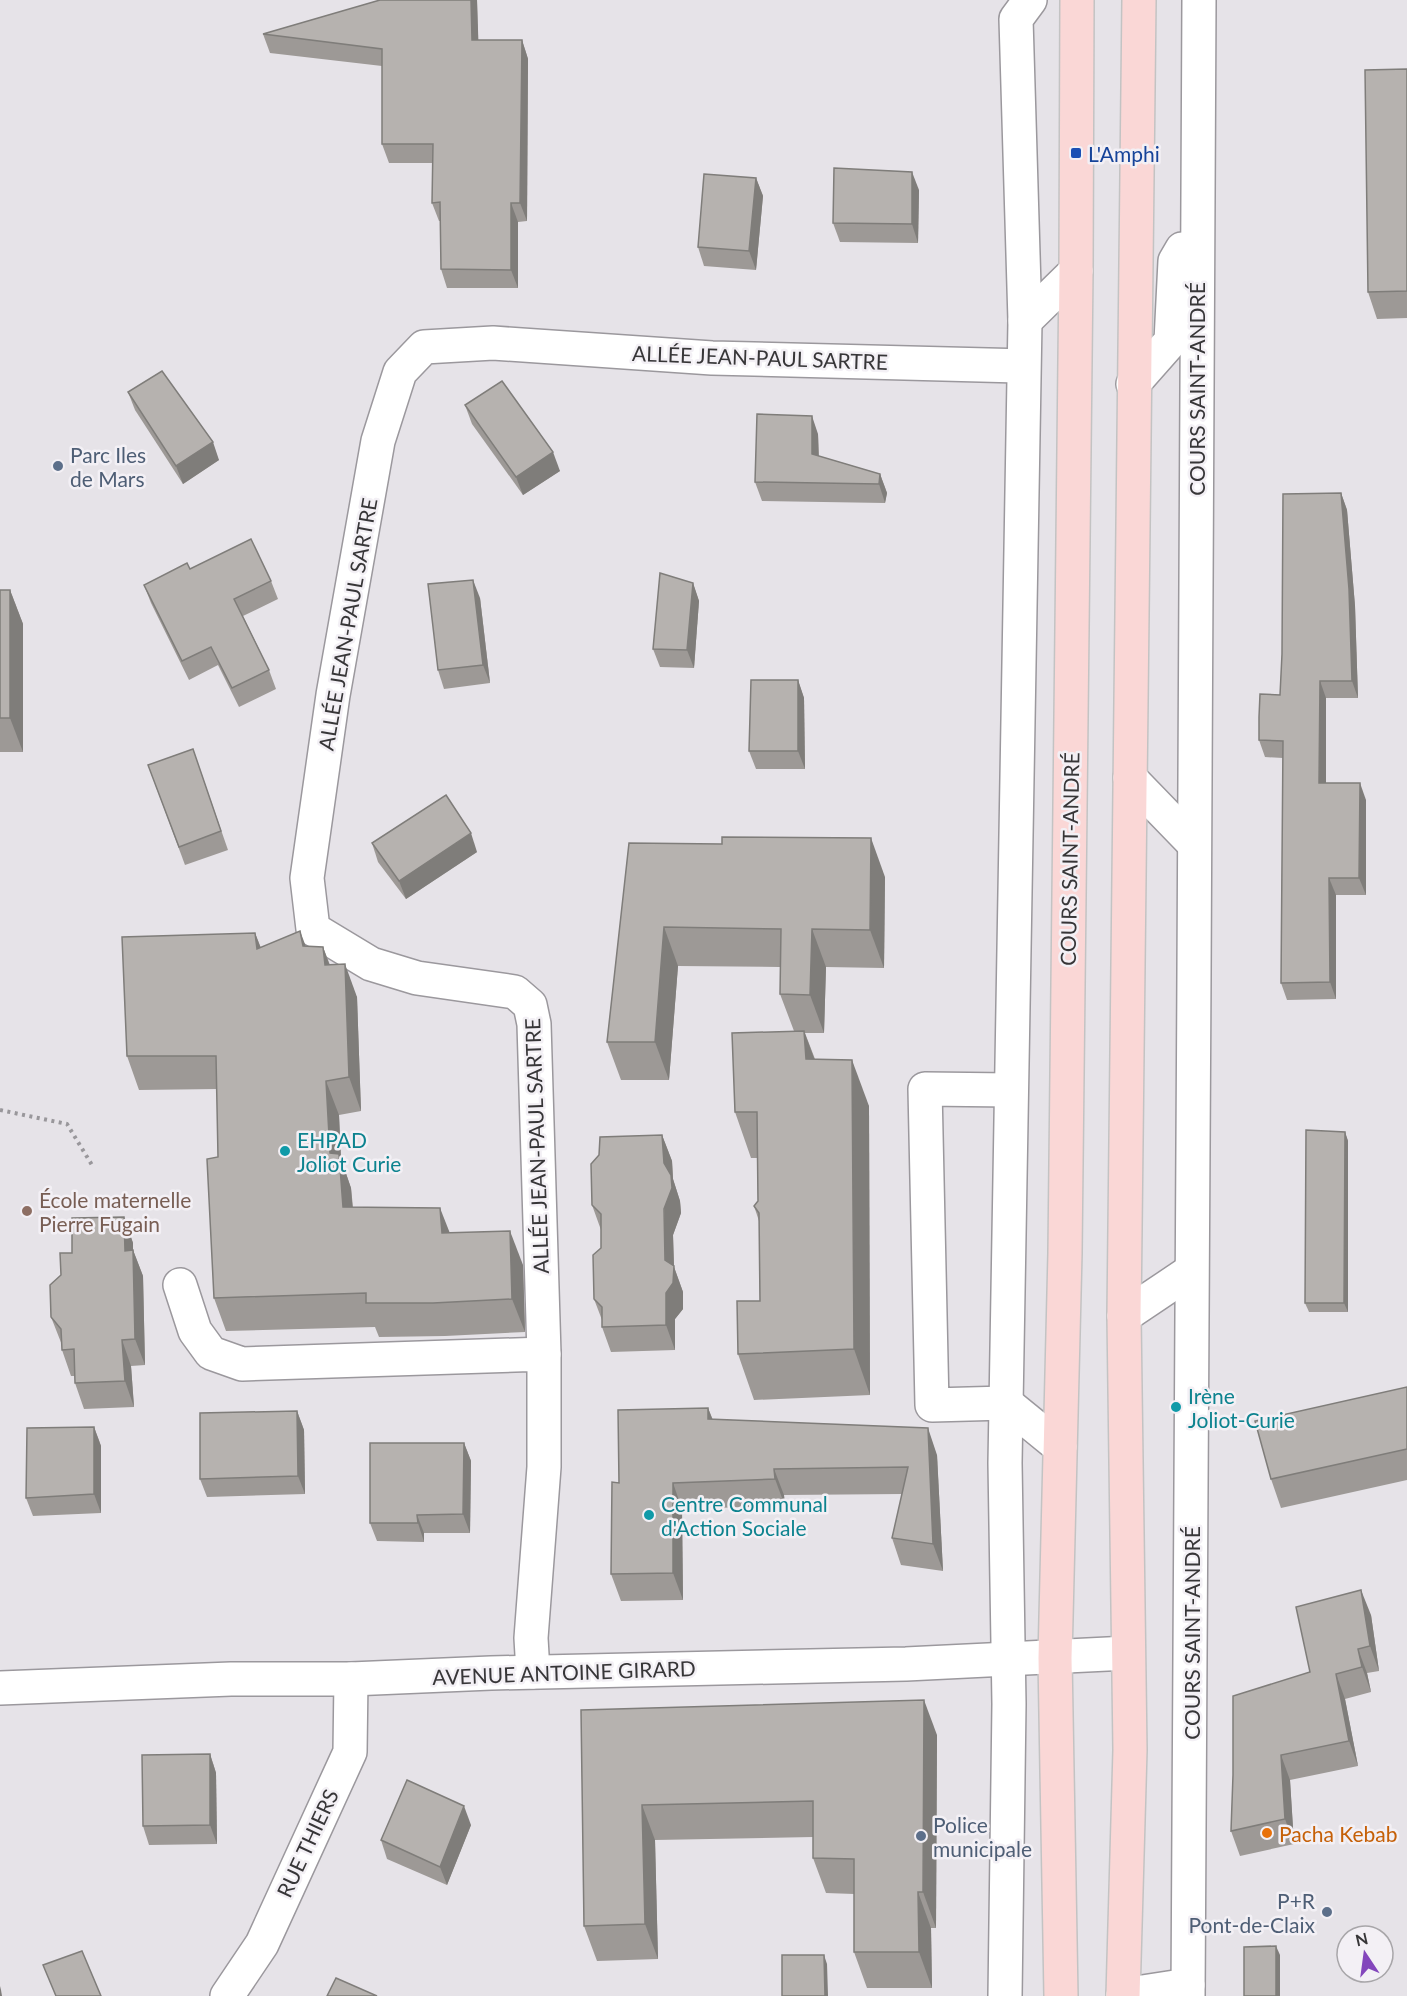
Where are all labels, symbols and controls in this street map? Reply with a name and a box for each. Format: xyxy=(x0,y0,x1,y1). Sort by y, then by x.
place label: L'Amphi xyxy=(1088,141,1160,166)
marker: L'Amphi xyxy=(1069,146,1083,160)
street label: COURS SAINT-ANDRÉ xyxy=(1184,282,1209,496)
street label: ALLÉE JEAN-PAUL SARTRE xyxy=(632,340,888,374)
place label: Parc Iles de Mars xyxy=(70,442,146,491)
marker: Parc Iles de Mars xyxy=(51,459,65,473)
street label: ALLÉE JEAN-PAUL SARTRE xyxy=(312,496,382,752)
street label: COURS SAINT-ANDRÉ xyxy=(1055,752,1083,966)
street label: ALLÉE JEAN-PAUL SARTRE xyxy=(519,1018,553,1274)
place label: EHPAD Joliot Curie xyxy=(297,1127,401,1176)
marker: EHPAD Joliot Curie xyxy=(278,1144,292,1158)
place label: École maternelle Pierre Fugain xyxy=(39,1187,191,1236)
marker: École maternelle Pierre Fugain xyxy=(20,1204,34,1218)
place label: Irène Joliot-Curie xyxy=(1188,1383,1295,1432)
marker: Irène Joliot-Curie xyxy=(1169,1400,1183,1414)
place label: Centre Communal d'Action Sociale xyxy=(661,1491,828,1540)
marker: Centre Communal d'Action Sociale xyxy=(642,1508,656,1522)
street label: COURS SAINT-ANDRÉ xyxy=(1179,1526,1204,1740)
street label: AVENUE ANTOINE GIRARD xyxy=(432,1655,696,1689)
street label: RUE THIERS xyxy=(271,1785,343,1901)
place label: Police municipale xyxy=(933,1812,1032,1861)
place label: Pacha Kebab xyxy=(1279,1821,1397,1846)
marker: Pacha Kebab xyxy=(1260,1826,1274,1840)
marker: Police municipale xyxy=(914,1829,928,1843)
place label: P+R Pont-de-Claix xyxy=(1189,1888,1316,1937)
marker: P+R Pont-de-Claix xyxy=(1320,1905,1334,1919)
north arrow xyxy=(1335,1924,1395,1984)
text: N xyxy=(1353,1928,1370,1950)

